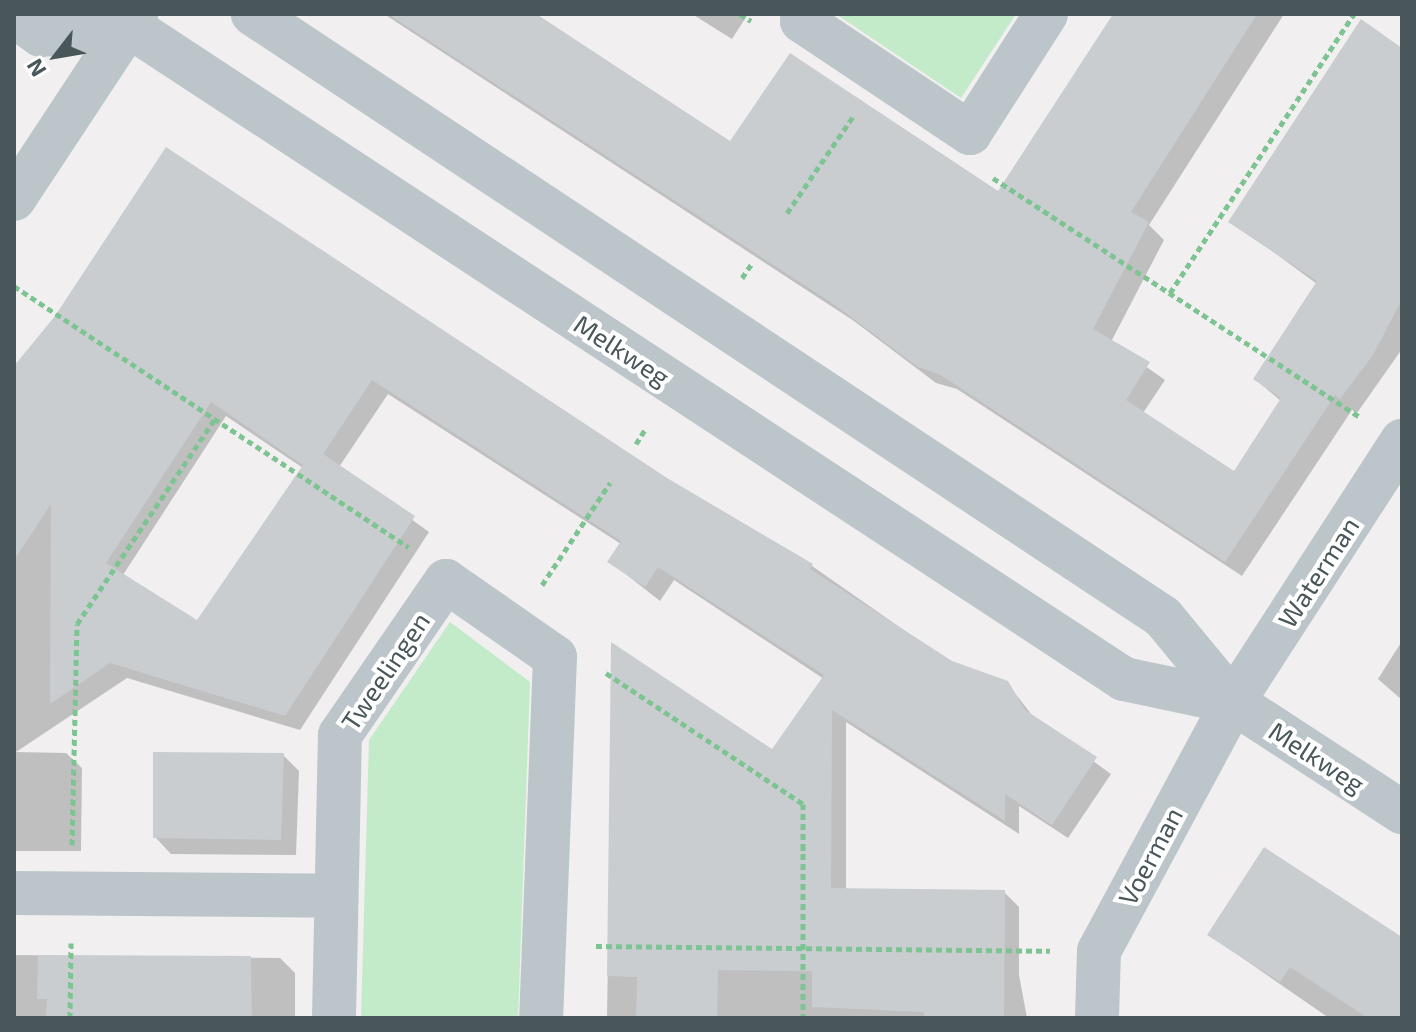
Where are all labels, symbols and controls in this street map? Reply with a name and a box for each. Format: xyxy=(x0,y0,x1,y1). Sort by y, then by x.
north arrow xyxy=(16,16,96,96)
text: N xyxy=(20,55,51,82)
street label: Melkweg xyxy=(568,308,676,392)
street label: Waterman xyxy=(1271,511,1365,633)
street label: Tweelingen xyxy=(334,606,436,736)
street label: Melkweg xyxy=(1263,715,1371,799)
street label: Voerman xyxy=(1111,802,1189,910)

